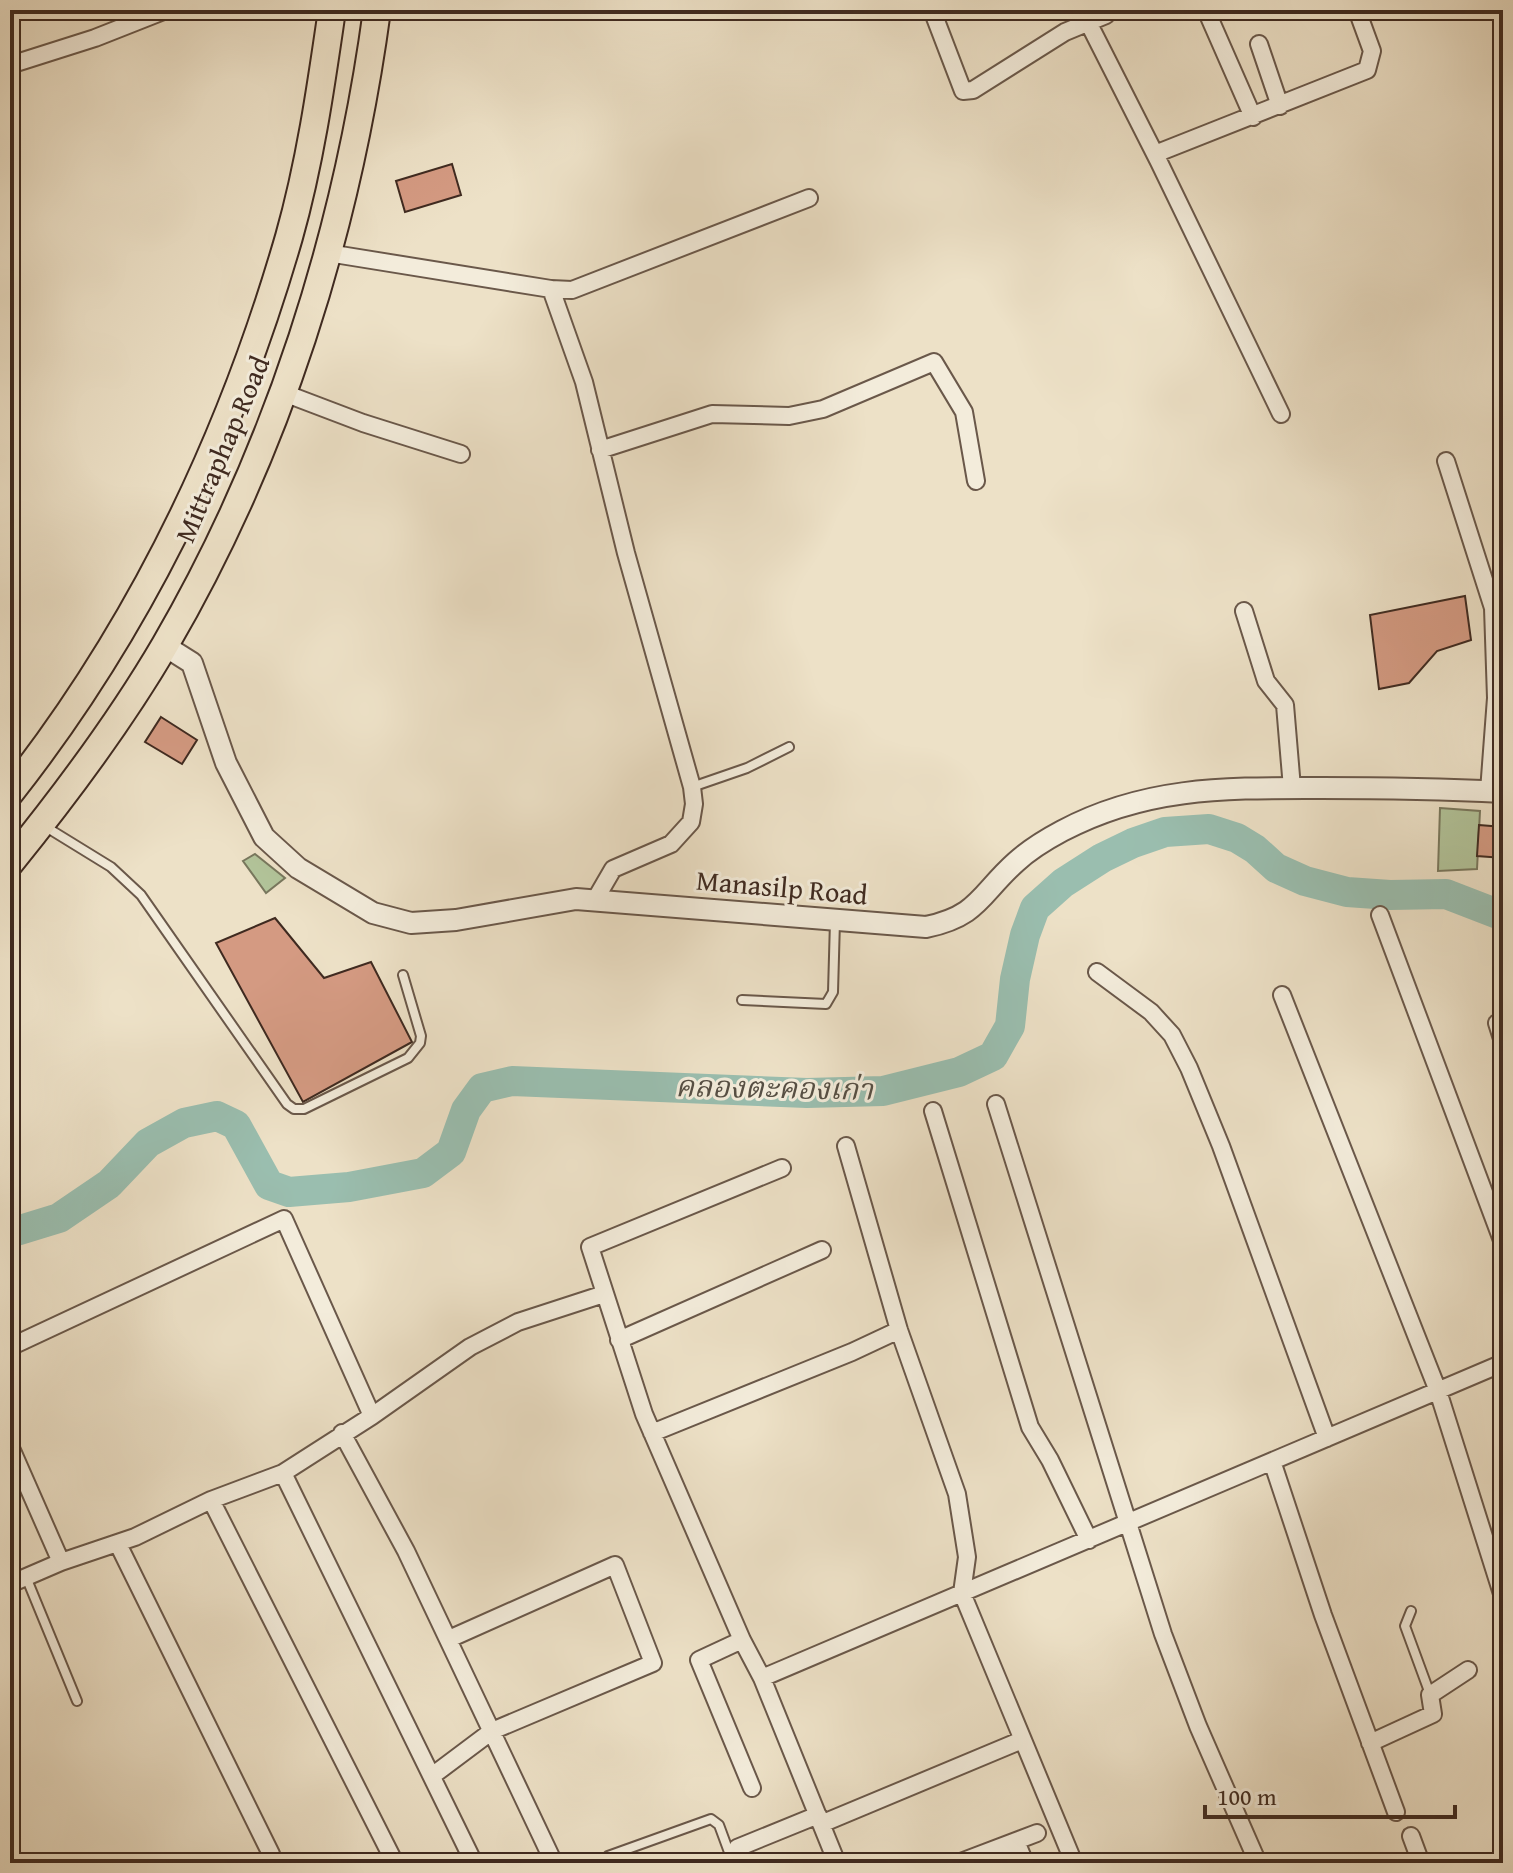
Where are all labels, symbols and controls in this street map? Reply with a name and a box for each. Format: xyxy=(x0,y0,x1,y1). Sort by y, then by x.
street label: Mittraphap Road xyxy=(164,349,279,548)
street label: Manasilp Road xyxy=(695,859,869,914)
water label: คลองตะคองเก่า xyxy=(675,1063,875,1111)
scale bar xyxy=(1205,1769,1455,1819)
text: 100 m xyxy=(1217,1779,1277,1814)

